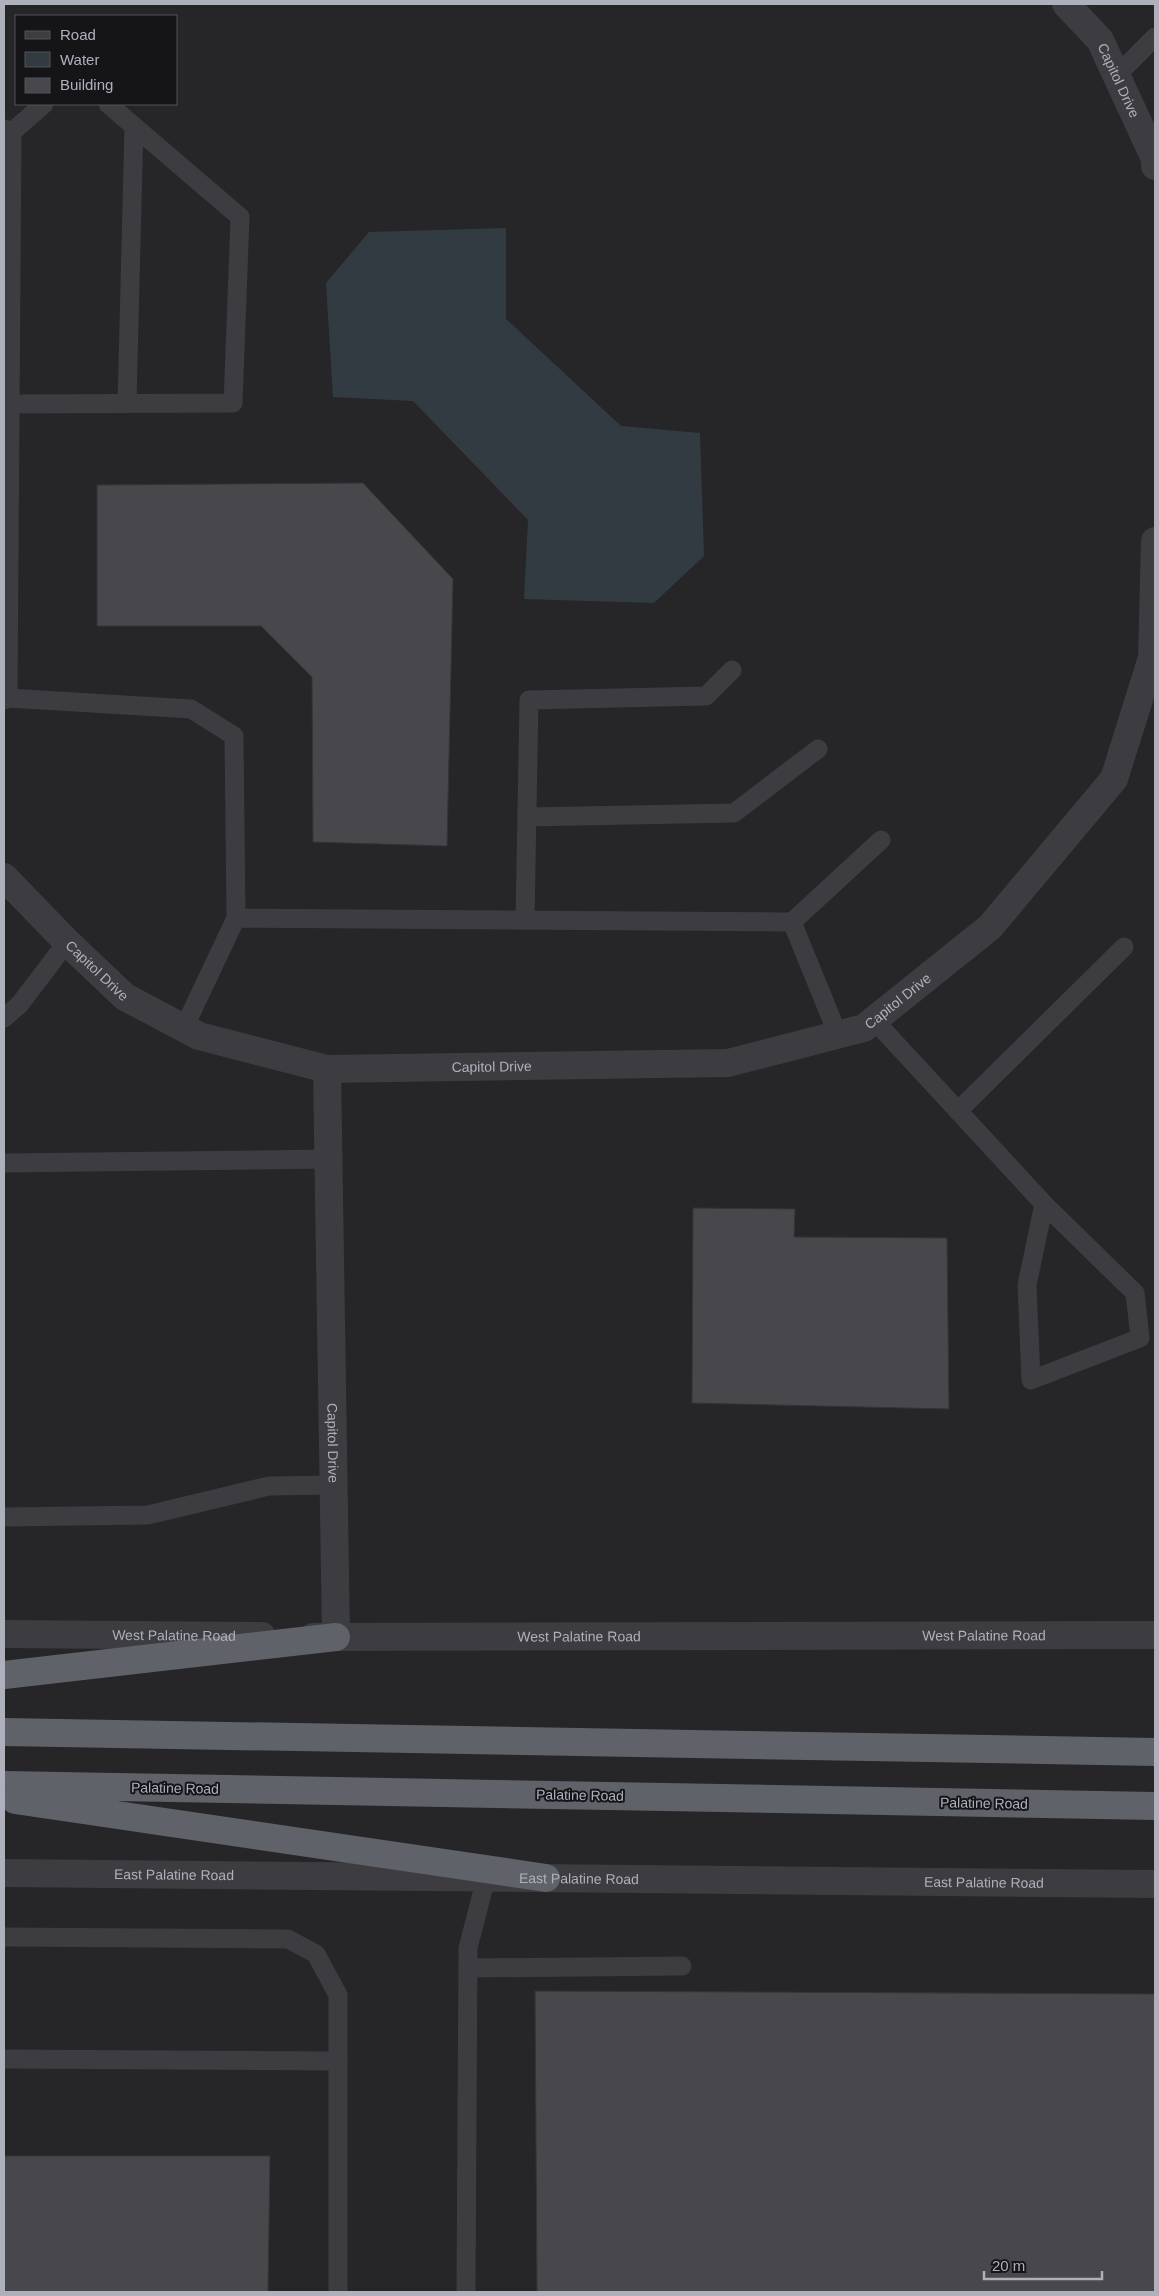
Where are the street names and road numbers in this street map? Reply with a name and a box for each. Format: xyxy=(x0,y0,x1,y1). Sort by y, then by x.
street label: Capitol Drive xyxy=(1095,41,1143,120)
street label: Capitol Drive xyxy=(62,937,132,1004)
street label: Capitol Drive xyxy=(861,969,934,1032)
street label: Capitol Drive xyxy=(451,1058,532,1075)
street label: Capitol Drive xyxy=(324,1403,342,1483)
street label: West Palatine Road xyxy=(112,1627,236,1644)
street label: West Palatine Road xyxy=(922,1627,1046,1644)
street label: West Palatine Road xyxy=(517,1628,641,1645)
street label: Palatine Road xyxy=(131,1779,219,1797)
street label: Palatine Road xyxy=(536,1786,624,1804)
street label: Palatine Road xyxy=(940,1794,1028,1812)
street label: East Palatine Road xyxy=(114,1866,234,1883)
street label: East Palatine Road xyxy=(519,1870,639,1887)
street label: East Palatine Road xyxy=(924,1874,1044,1891)

